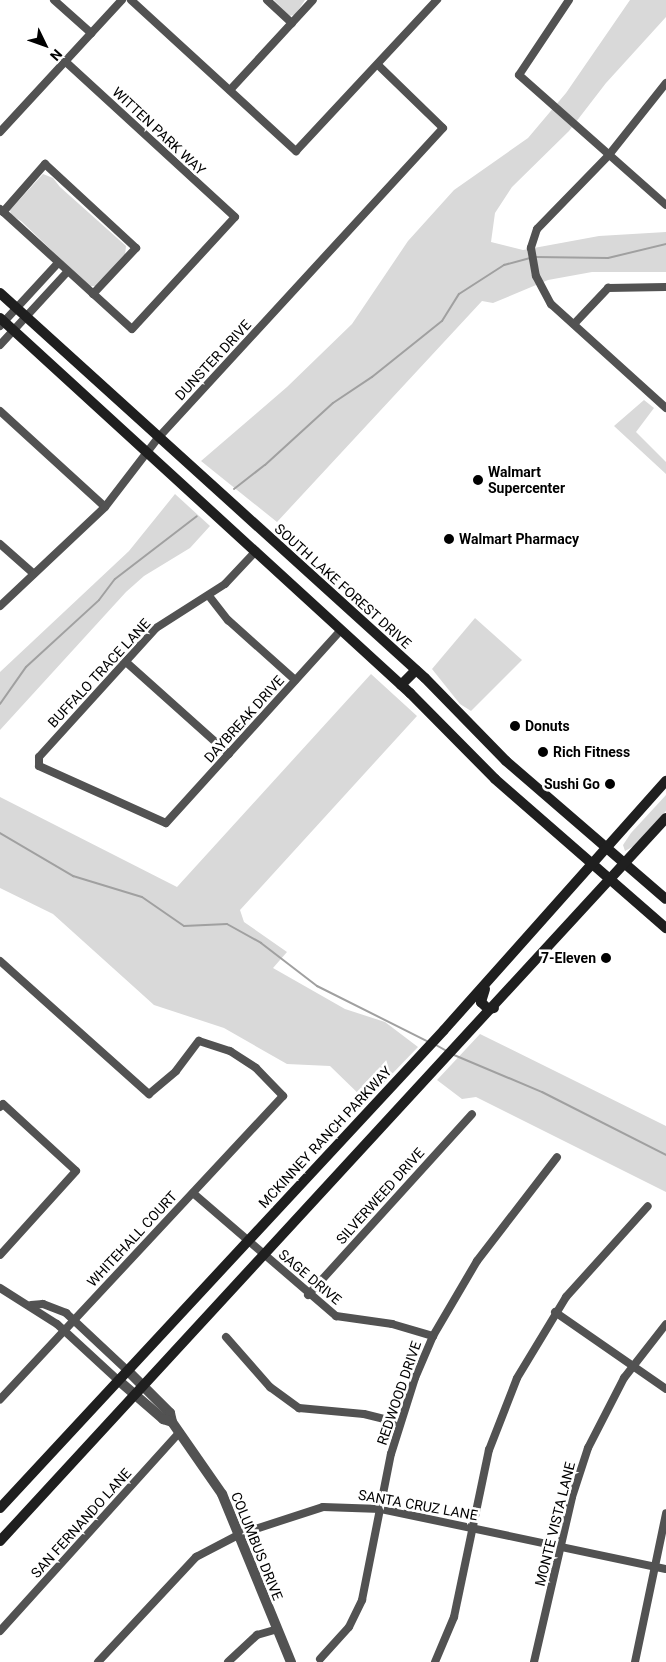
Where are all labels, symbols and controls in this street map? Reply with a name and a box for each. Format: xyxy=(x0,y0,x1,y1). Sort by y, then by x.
north arrow xyxy=(20,20,70,70)
text: N xyxy=(47,46,65,64)
street label: WITTEN PARK WAY xyxy=(109,84,209,178)
street label: DUNSTER DRIVE xyxy=(172,316,254,404)
place label: Walmart Supercenter xyxy=(488,464,565,497)
marker: Walmart Supercenter xyxy=(472,474,484,486)
street label: SOUTH LAKE FOREST DRIVE xyxy=(271,520,415,652)
place label: Walmart Pharmacy xyxy=(459,531,579,547)
marker: Walmart Pharmacy xyxy=(443,533,455,545)
street label: BUFFALO TRACE LANE xyxy=(44,615,154,731)
street label: DAYBREAK DRIVE xyxy=(201,672,287,766)
place label: Donuts xyxy=(525,718,570,734)
marker: Donuts xyxy=(509,720,521,732)
place label: Rich Fitness xyxy=(553,744,630,760)
marker: Rich Fitness xyxy=(537,746,549,758)
place label: Sushi Go xyxy=(544,776,600,792)
marker: Sushi Go xyxy=(604,778,616,790)
place label: 7-Eleven xyxy=(541,950,596,966)
marker: 7-Eleven xyxy=(600,952,612,964)
street label: MCKINNEY RANCH PARKWAY xyxy=(255,1063,395,1211)
street label: SILVERWEED DRIVE xyxy=(332,1145,428,1247)
street label: WHITEHALL COURT xyxy=(83,1188,181,1290)
street label: SAGE DRIVE xyxy=(275,1246,345,1308)
street label: REDWOOD DRIVE xyxy=(373,1339,425,1447)
street label: MONTE VISTA LANE xyxy=(531,1460,579,1588)
street label: SAN FERNANDO LANE xyxy=(27,1465,135,1581)
street label: SANTA CRUZ LANE xyxy=(357,1486,479,1524)
street label: COLUMBUS DRIVE xyxy=(228,1489,286,1603)

